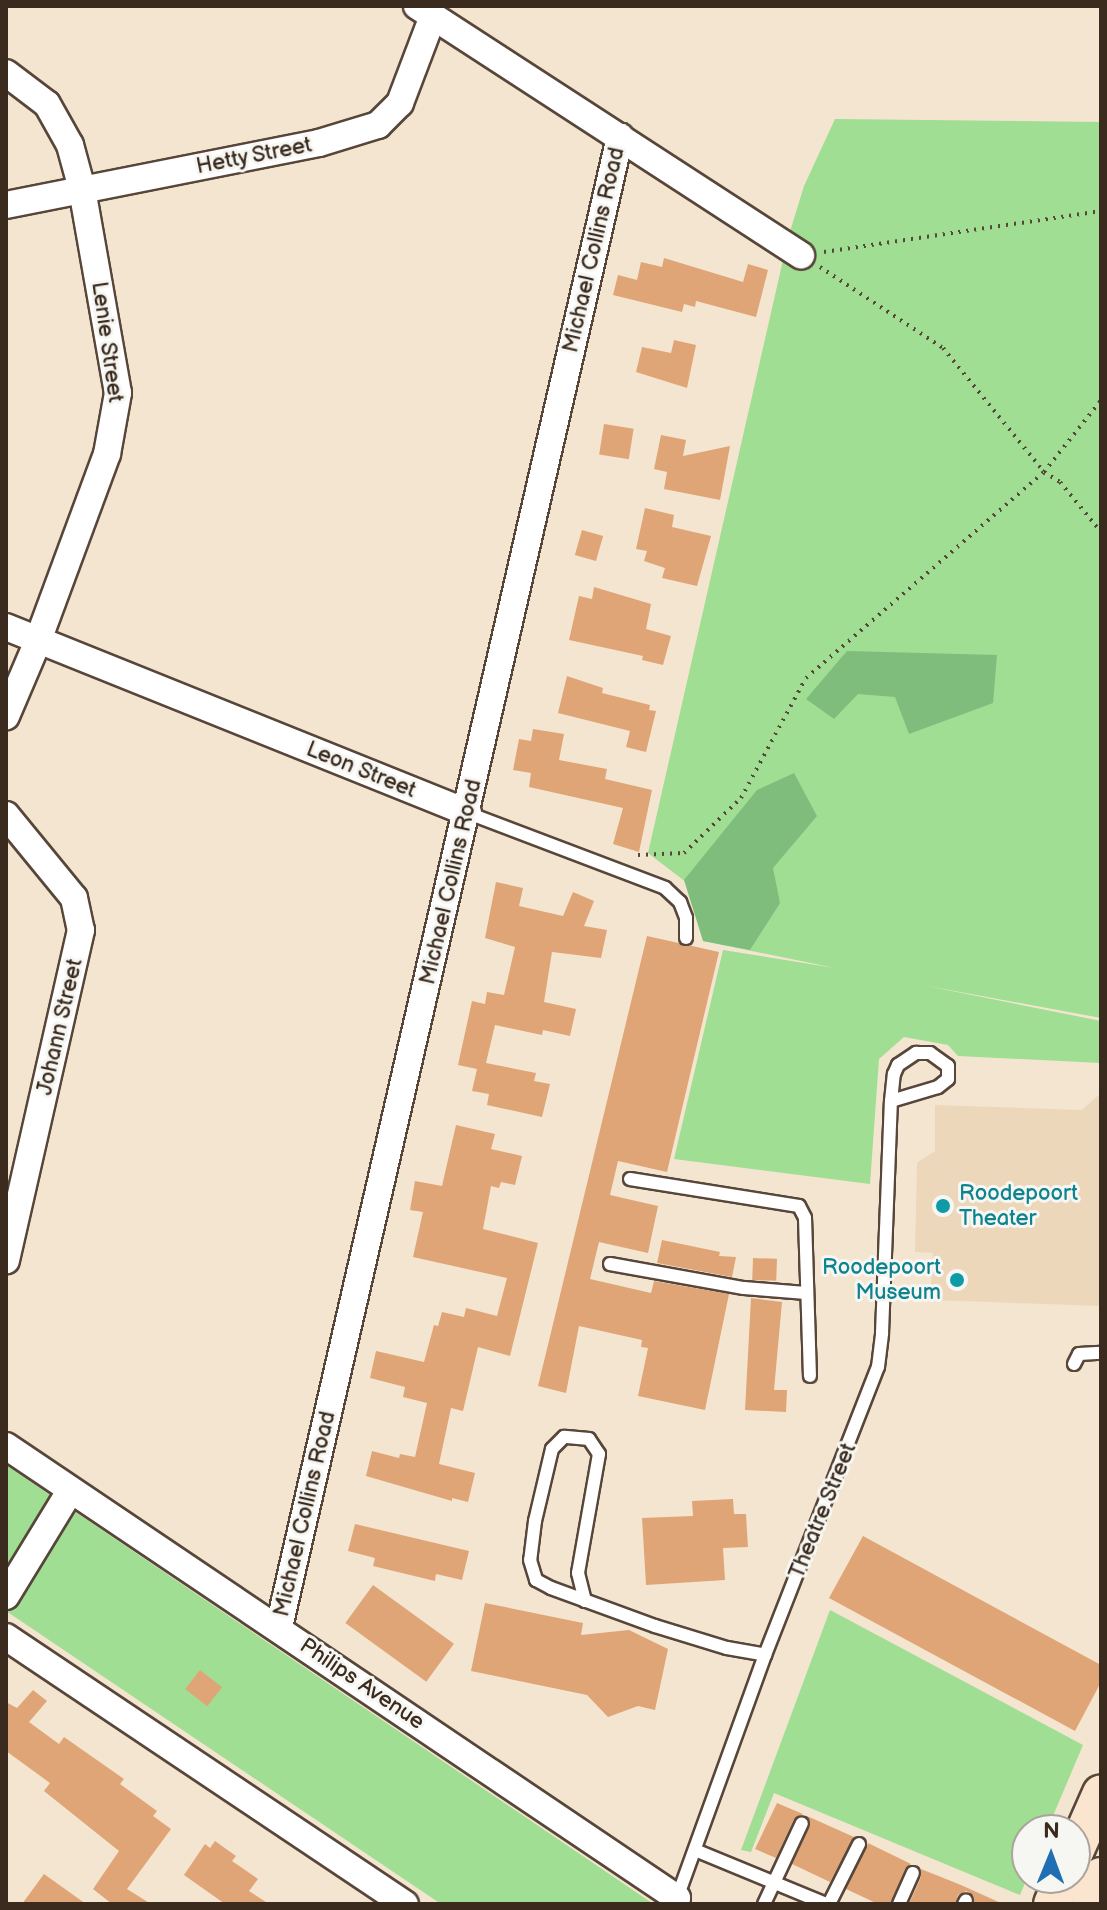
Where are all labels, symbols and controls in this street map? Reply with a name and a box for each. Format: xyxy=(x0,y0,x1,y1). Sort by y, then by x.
street label: Hetty Street xyxy=(193,132,315,180)
street label: Michael Collins Road xyxy=(558,145,630,355)
street label: Lenie Street xyxy=(85,280,129,404)
street label: Leon Street xyxy=(302,736,420,804)
street label: Michael Collins Road xyxy=(415,777,487,987)
street label: Johann Street xyxy=(31,956,89,1098)
place label: Roodepoort Theater xyxy=(959,1180,1078,1232)
marker: Roodepoort Theater xyxy=(934,1197,952,1215)
place label: Roodepoort Museum xyxy=(822,1254,941,1306)
marker: Roodepoort Museum xyxy=(948,1271,966,1289)
street label: Michael Collins Road xyxy=(269,1409,341,1619)
street label: Theatre Street xyxy=(784,1439,862,1583)
street label: Philips Avenue xyxy=(295,1633,429,1735)
north arrow xyxy=(1011,1814,1091,1894)
text: N xyxy=(1043,1818,1060,1845)

